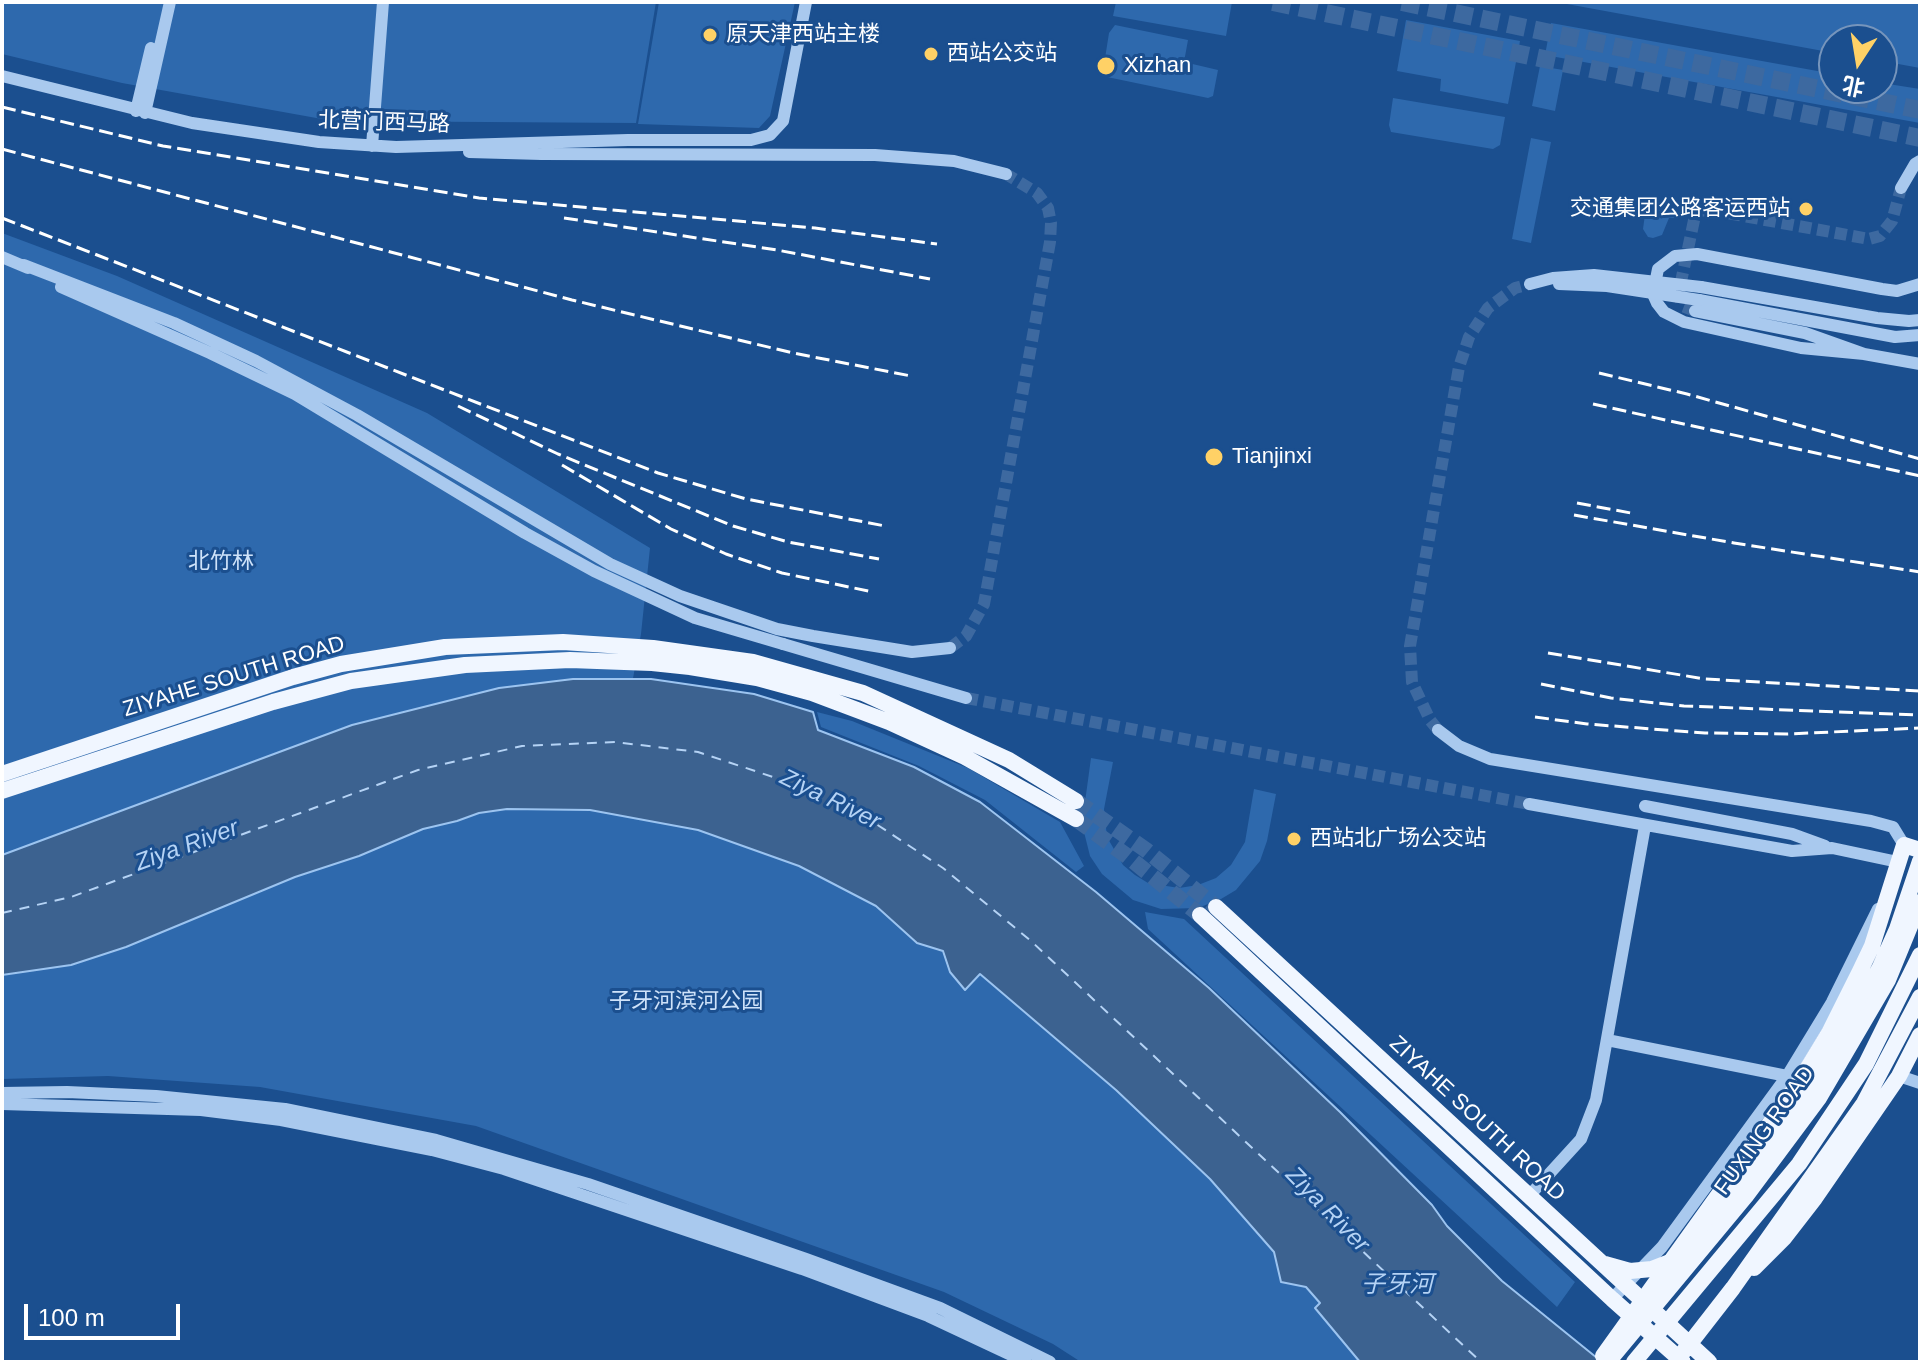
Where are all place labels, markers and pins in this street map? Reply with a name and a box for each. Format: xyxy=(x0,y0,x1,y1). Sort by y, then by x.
place label: 原天津西站主楼 xyxy=(726,22,880,48)
marker: 原天津西站主楼 xyxy=(701,26,719,44)
place label: 西站公交站 xyxy=(947,41,1057,67)
marker: 西站公交站 xyxy=(922,45,940,63)
place label: Xizhan xyxy=(1124,53,1191,79)
marker: Xizhan xyxy=(1095,55,1117,77)
place label: 交通集团公路客运西站 xyxy=(1570,196,1790,222)
marker: 交通集团公路客运西站 xyxy=(1797,200,1815,218)
place label: Tianjinxi xyxy=(1232,444,1312,470)
marker: Tianjinxi xyxy=(1203,446,1225,468)
place label: 西站北广场公交站 xyxy=(1310,826,1486,852)
marker: 西站北广场公交站 xyxy=(1285,830,1303,848)

